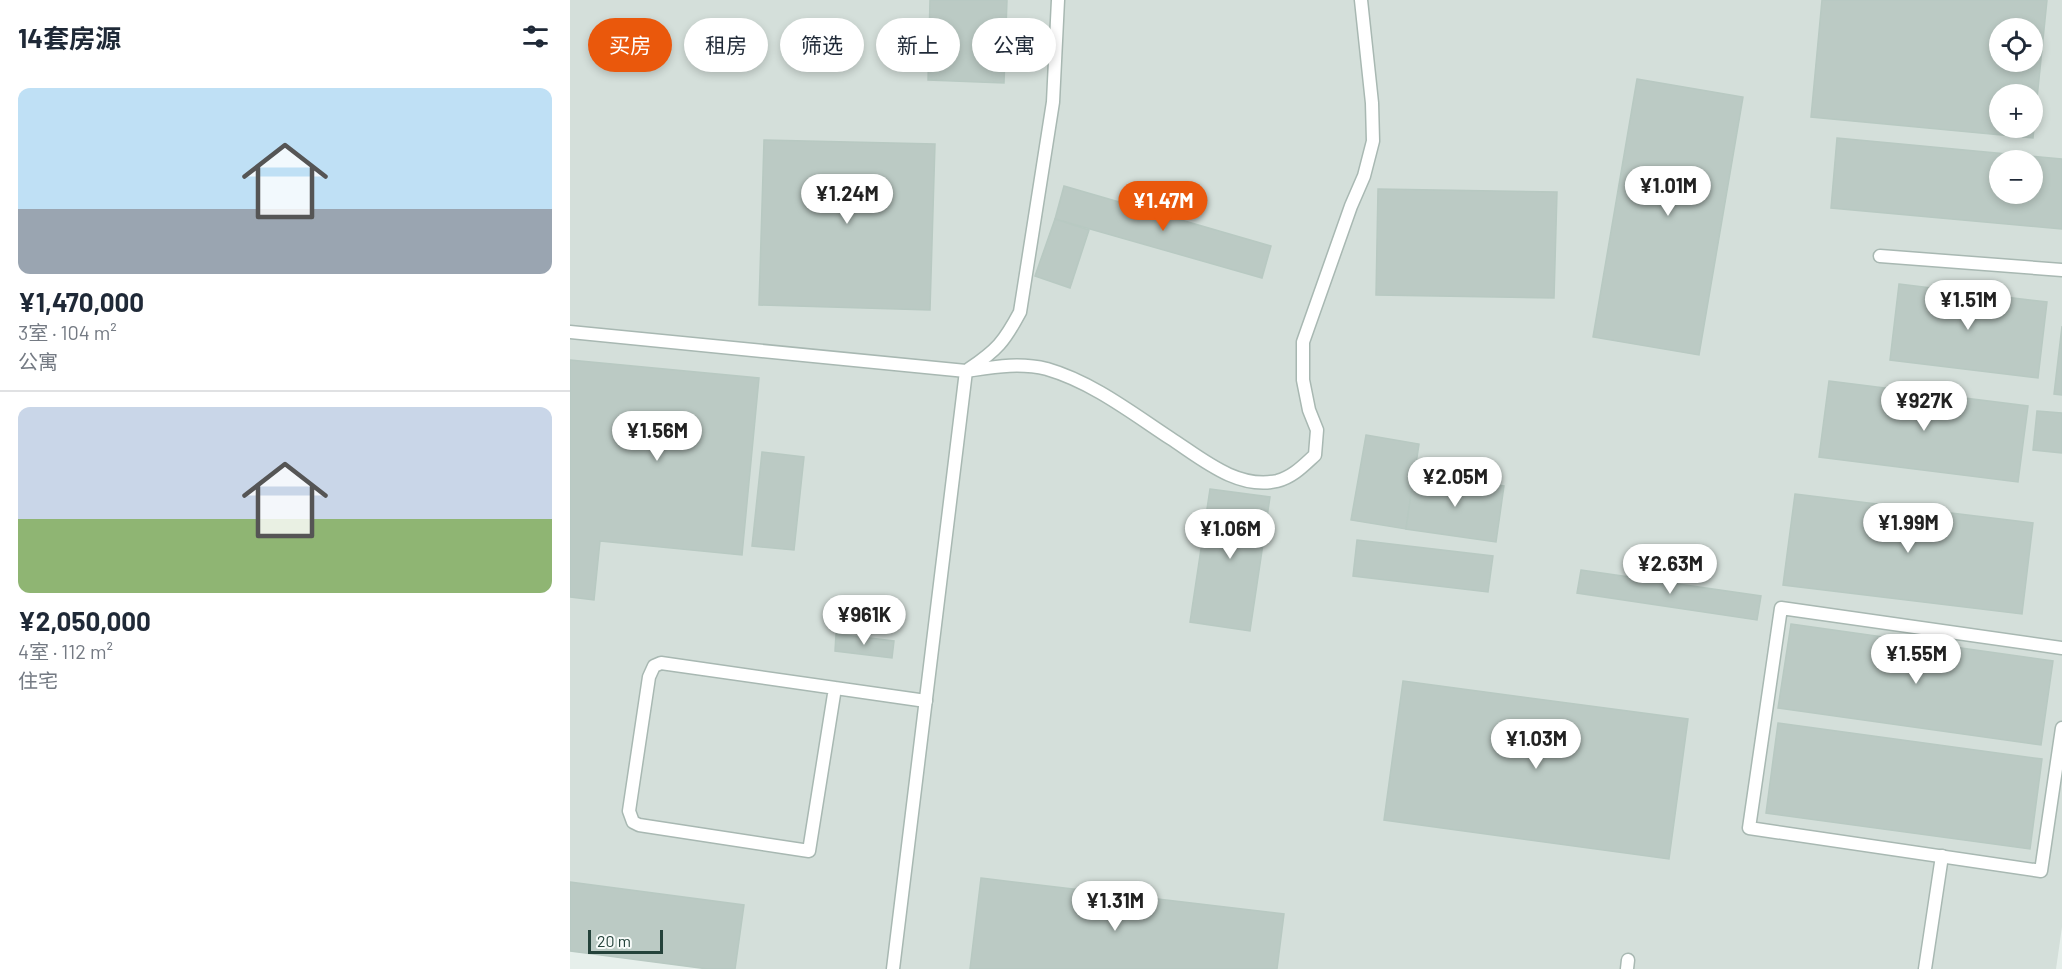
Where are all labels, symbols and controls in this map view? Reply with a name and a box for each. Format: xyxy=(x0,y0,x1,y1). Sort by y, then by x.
chip: 买房 xyxy=(588,18,672,72)
chip: 租房 xyxy=(684,18,768,72)
chip: 筛选 xyxy=(780,18,864,72)
chip: 新上 xyxy=(876,18,960,72)
chip: 公寓 xyxy=(972,18,1056,72)
map controls xyxy=(1989,18,2043,204)
button: locate xyxy=(1989,18,2043,72)
icon: filters xyxy=(519,20,552,53)
text: 14套房源 xyxy=(18,22,121,53)
button: + xyxy=(1989,84,2043,138)
icon: home xyxy=(231,127,339,235)
button: − xyxy=(1989,150,2043,204)
pin: ¥1.01M xyxy=(1619,166,1717,217)
text: ¥1.01M xyxy=(1639,173,1697,197)
pin: ¥1.24M xyxy=(798,174,896,225)
text: ¥1.24M xyxy=(815,181,879,205)
pin: ¥1.47M xyxy=(1114,181,1212,232)
text: ¥1.47M xyxy=(1132,188,1194,212)
pin: ¥1.51M xyxy=(1919,280,2017,331)
text: ¥1,470,000 xyxy=(18,286,144,317)
text: ¥1.51M xyxy=(1939,287,1997,311)
text: 3室 · 104 m² xyxy=(18,320,117,344)
text: 公寓 xyxy=(18,349,58,373)
pin: ¥927K xyxy=(1882,381,1966,432)
text: ¥927K xyxy=(1895,388,1953,412)
pin: ¥1.56M xyxy=(608,411,706,462)
text: ¥1.56M xyxy=(626,418,688,442)
icon: home xyxy=(231,446,339,554)
pin: ¥2.05M xyxy=(1406,457,1504,508)
text: ¥2.05M xyxy=(1422,464,1488,488)
pin: ¥1.99M xyxy=(1859,503,1957,554)
pin: ¥1.06M xyxy=(1181,509,1279,560)
text: ¥1.99M xyxy=(1877,510,1939,534)
text: ¥1.06M xyxy=(1199,516,1261,540)
pin: ¥2.63M xyxy=(1621,544,1719,595)
text: ¥2.63M xyxy=(1637,551,1703,575)
pin: ¥961K xyxy=(822,595,906,646)
text: ¥961K xyxy=(837,602,891,626)
text: ¥2,050,000 xyxy=(18,605,151,636)
pin: ¥1.55M xyxy=(1867,634,1965,685)
text: 4室 · 112 m² xyxy=(18,639,113,663)
text: ¥1.55M xyxy=(1885,641,1947,665)
text: 住宅 xyxy=(18,668,58,692)
pin: ¥1.03M xyxy=(1487,719,1585,770)
text: ¥1.03M xyxy=(1505,726,1567,750)
pin: ¥1.31M xyxy=(1066,881,1164,932)
text: ¥1.31M xyxy=(1086,888,1144,912)
scale bar xyxy=(588,927,663,954)
text: 20 m xyxy=(597,931,631,950)

